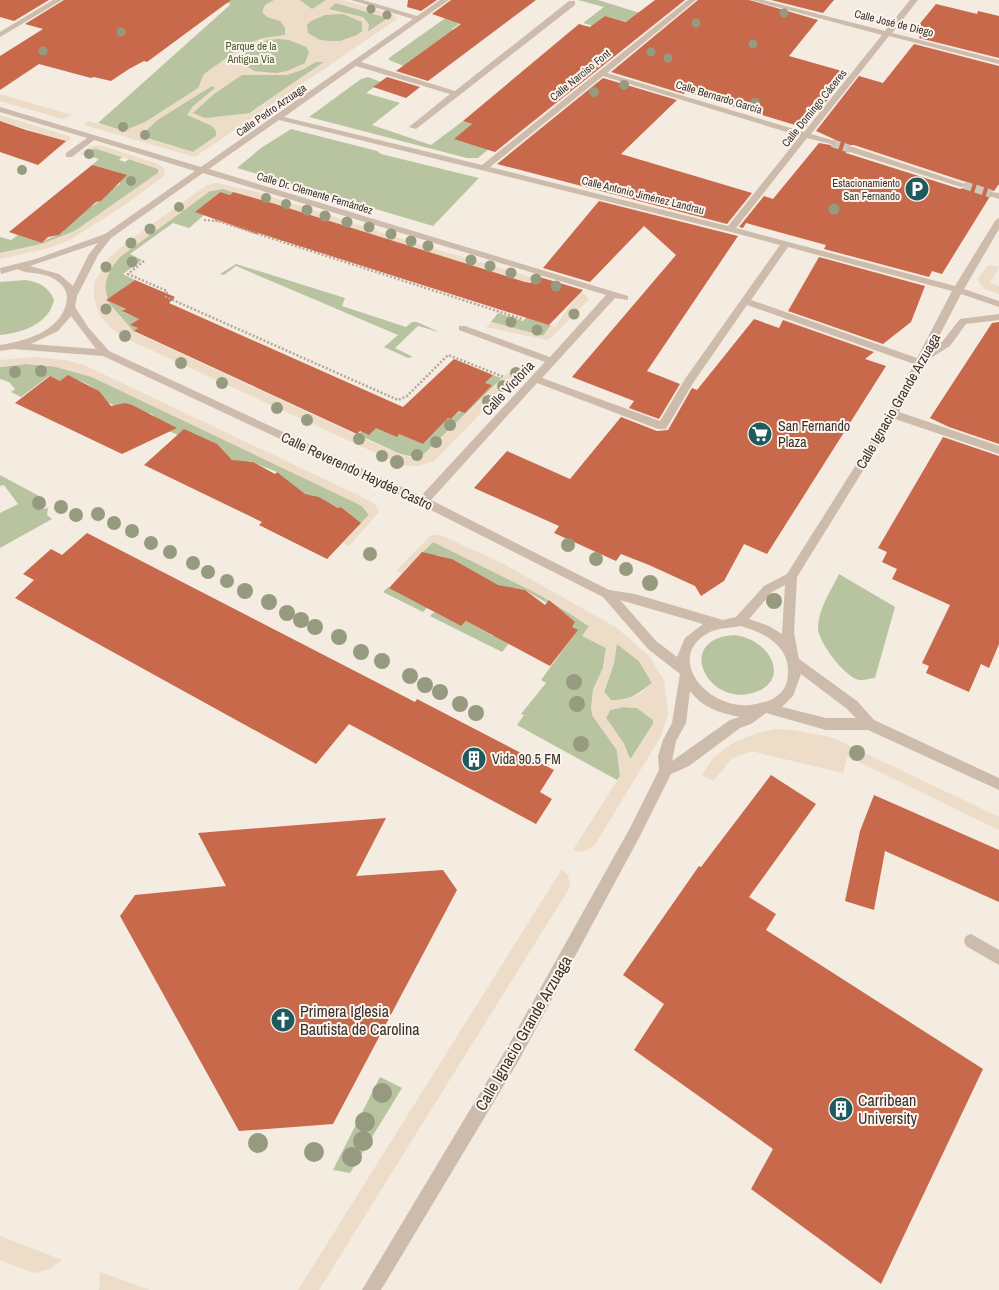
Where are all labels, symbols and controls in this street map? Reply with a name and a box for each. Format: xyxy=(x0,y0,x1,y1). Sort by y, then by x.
street label: Calle José de Diego xyxy=(853,6,935,40)
park label: Parque de la Antigua Vía xyxy=(225,39,277,66)
street label: Calle Narciso Font xyxy=(547,46,614,104)
street label: Calle Domingo Cáceres xyxy=(778,66,850,150)
street label: Calle Bernardo García xyxy=(674,77,764,117)
street label: Calle Pedro Arzuaga xyxy=(233,81,309,139)
street label: Calle Dr. Clemente Fernández xyxy=(255,169,375,218)
street label: Calle Antonio Jiménez Landrau xyxy=(580,173,706,217)
place label: Estacionamiento San Fernando xyxy=(832,176,900,203)
parking icon: Estacionamiento San Fernando xyxy=(904,176,930,202)
street label: Calle Ignacio Grande Arzuaga xyxy=(852,329,945,472)
street label: Calle Victoria xyxy=(478,356,538,419)
place label: San Fernando Plaza xyxy=(778,417,850,451)
supermarket icon: San Fernando Plaza xyxy=(747,421,773,447)
street label: Calle Reverendo Haydée Castro xyxy=(278,428,436,514)
building icon: Vida 90.5 FM xyxy=(461,746,487,772)
place label: Vida 90.5 FM xyxy=(492,750,561,768)
street label: Calle Ignacio Grande Arzuaga xyxy=(470,951,577,1115)
place label: Primera Iglesia Bautista de Carolina xyxy=(300,1000,420,1040)
church icon: Primera Iglesia Bautista de Carolina xyxy=(270,1007,296,1033)
place label: Carribean University xyxy=(858,1089,917,1129)
building icon: Carribean University xyxy=(828,1096,854,1122)

